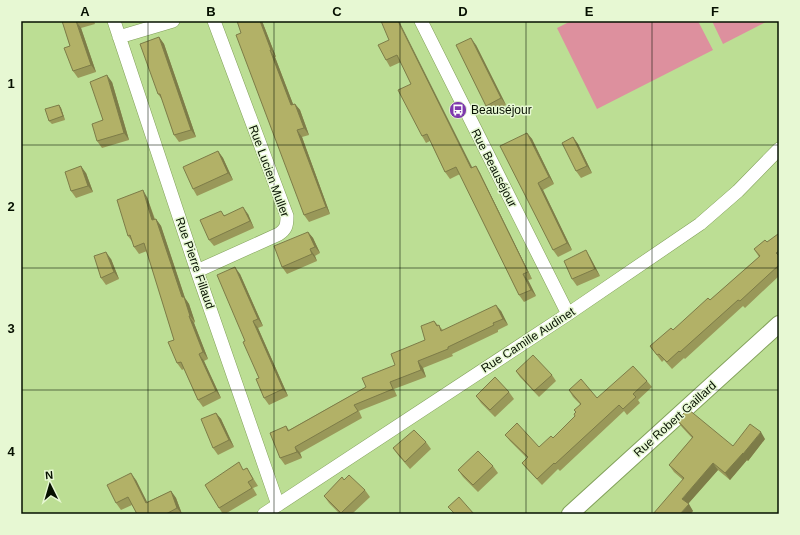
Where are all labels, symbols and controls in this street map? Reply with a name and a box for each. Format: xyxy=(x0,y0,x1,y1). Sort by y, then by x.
text: A xyxy=(80,4,90,19)
text: B xyxy=(206,4,216,19)
text: C xyxy=(332,4,342,19)
text: D xyxy=(458,4,468,19)
text: E xyxy=(585,4,594,19)
text: F xyxy=(711,4,719,19)
text: 1 xyxy=(7,76,15,91)
bus stop icon: Beauséjour xyxy=(448,100,468,120)
place label: Beauséjour xyxy=(471,103,532,117)
street label: Rue Lucien Muller xyxy=(246,123,292,219)
street label: Rue Beauséjour xyxy=(468,126,520,210)
text: 2 xyxy=(7,199,15,214)
street label: Rue Pierre Fillaud xyxy=(173,215,217,311)
street label: Rue Camille Audinet xyxy=(479,304,578,375)
text: 3 xyxy=(7,321,15,336)
street label: Rue Robert Gaillard xyxy=(631,378,719,460)
text: 4 xyxy=(7,444,15,459)
north arrow xyxy=(30,465,70,505)
text: N xyxy=(45,469,54,481)

